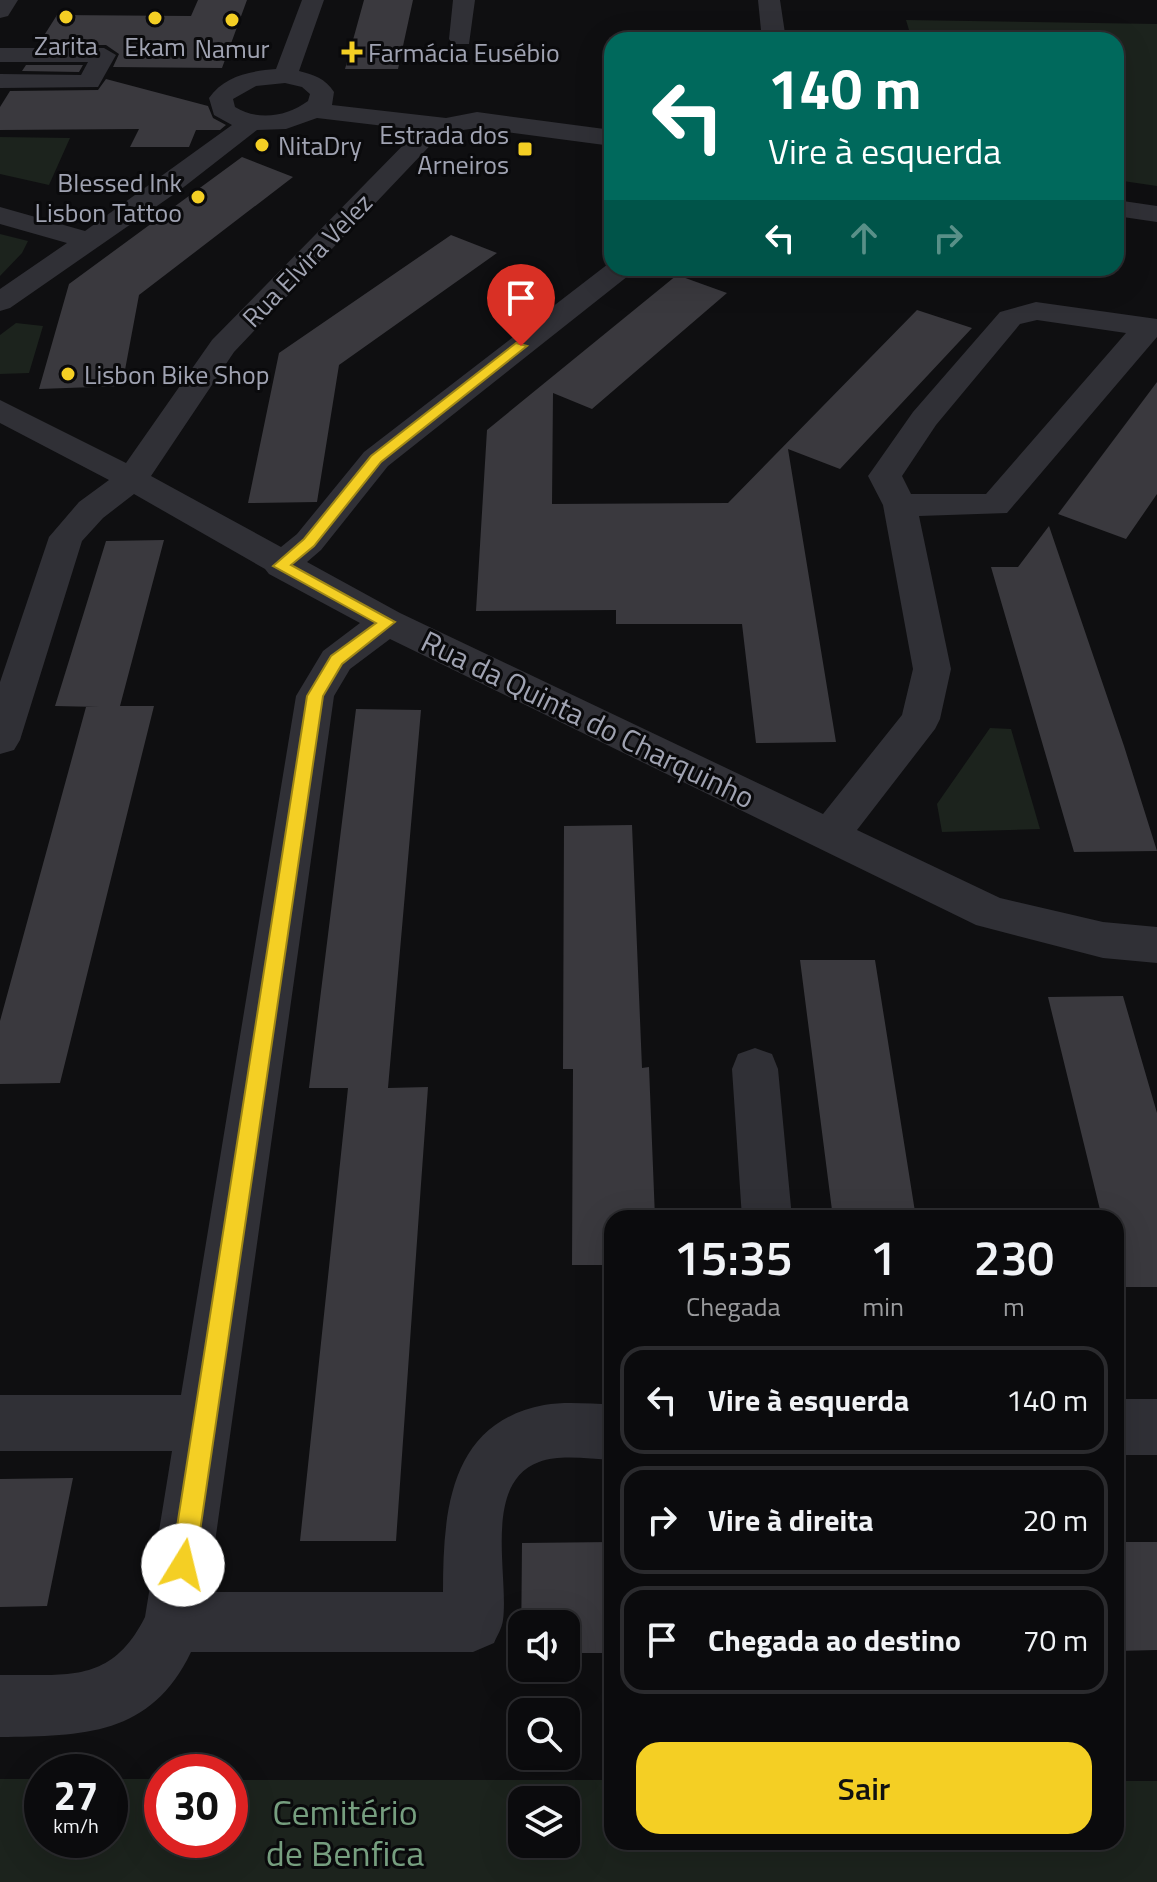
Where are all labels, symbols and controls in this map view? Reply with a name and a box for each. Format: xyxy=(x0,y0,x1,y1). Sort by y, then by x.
marker: Zarita xyxy=(57,8,75,26)
marker: Ekam xyxy=(146,9,164,27)
marker: Namur xyxy=(223,11,241,29)
place label: Zarita xyxy=(34,26,98,65)
place label: Ekam xyxy=(124,27,186,66)
place label: Namur xyxy=(194,29,270,68)
place label: Farmácia Eusébio xyxy=(368,33,560,72)
marker: Farmácia Eusébio xyxy=(343,43,361,61)
text: 140 m xyxy=(768,46,921,131)
icon: left xyxy=(636,64,740,168)
place label: Estrada dos Arneiros xyxy=(379,115,509,184)
text: Vire à esquerda xyxy=(768,123,1001,178)
place label: NitaDry xyxy=(278,126,362,165)
marker: NitaDry xyxy=(253,136,271,154)
marker: Estrada dos Arneiros xyxy=(516,140,534,158)
place label: Blessed Ink Lisbon Tattoo xyxy=(35,163,182,232)
street label: Rua Elvira Velez xyxy=(233,184,381,336)
marker: Blessed Ink Lisbon Tattoo xyxy=(189,188,207,206)
icon: left xyxy=(758,216,802,260)
icon: ahead xyxy=(842,216,886,260)
icon: right xyxy=(926,216,970,260)
pin xyxy=(487,264,555,346)
icon: arrive xyxy=(499,276,543,320)
place label: Lisbon Bike Shop xyxy=(84,355,269,394)
marker: Lisbon Bike Shop xyxy=(59,365,77,383)
street label: Rua da Quinta do Charquinho xyxy=(413,618,763,820)
text: 15:35 xyxy=(674,1221,793,1294)
text: 1 xyxy=(870,1221,897,1294)
text: 230 xyxy=(974,1221,1054,1294)
text: Chegada xyxy=(686,1287,780,1326)
text: min xyxy=(862,1287,904,1326)
text: m xyxy=(1003,1287,1025,1326)
text: Vire à esquerda xyxy=(708,1377,909,1423)
text: 140 m xyxy=(1006,1377,1088,1423)
icon: left xyxy=(640,1378,684,1422)
text: Vire à direita xyxy=(708,1497,873,1543)
text: 20 m xyxy=(1023,1497,1088,1543)
icon: right xyxy=(640,1498,684,1542)
position arrow xyxy=(141,1523,225,1607)
map controls xyxy=(508,1610,580,1858)
button: sound xyxy=(508,1610,580,1682)
text: Chegada ao destino xyxy=(708,1617,961,1663)
text: 70 m xyxy=(1023,1617,1088,1663)
icon: arrive xyxy=(640,1618,684,1662)
button: search xyxy=(508,1698,580,1770)
button: Sair xyxy=(636,1742,1092,1834)
speed limit sign: 30 xyxy=(144,1754,248,1858)
text: 27 xyxy=(54,1765,98,1826)
park label: Cemitério de Benfica xyxy=(266,1784,424,1880)
button: layers xyxy=(508,1786,580,1858)
text: km/h xyxy=(53,1810,99,1841)

